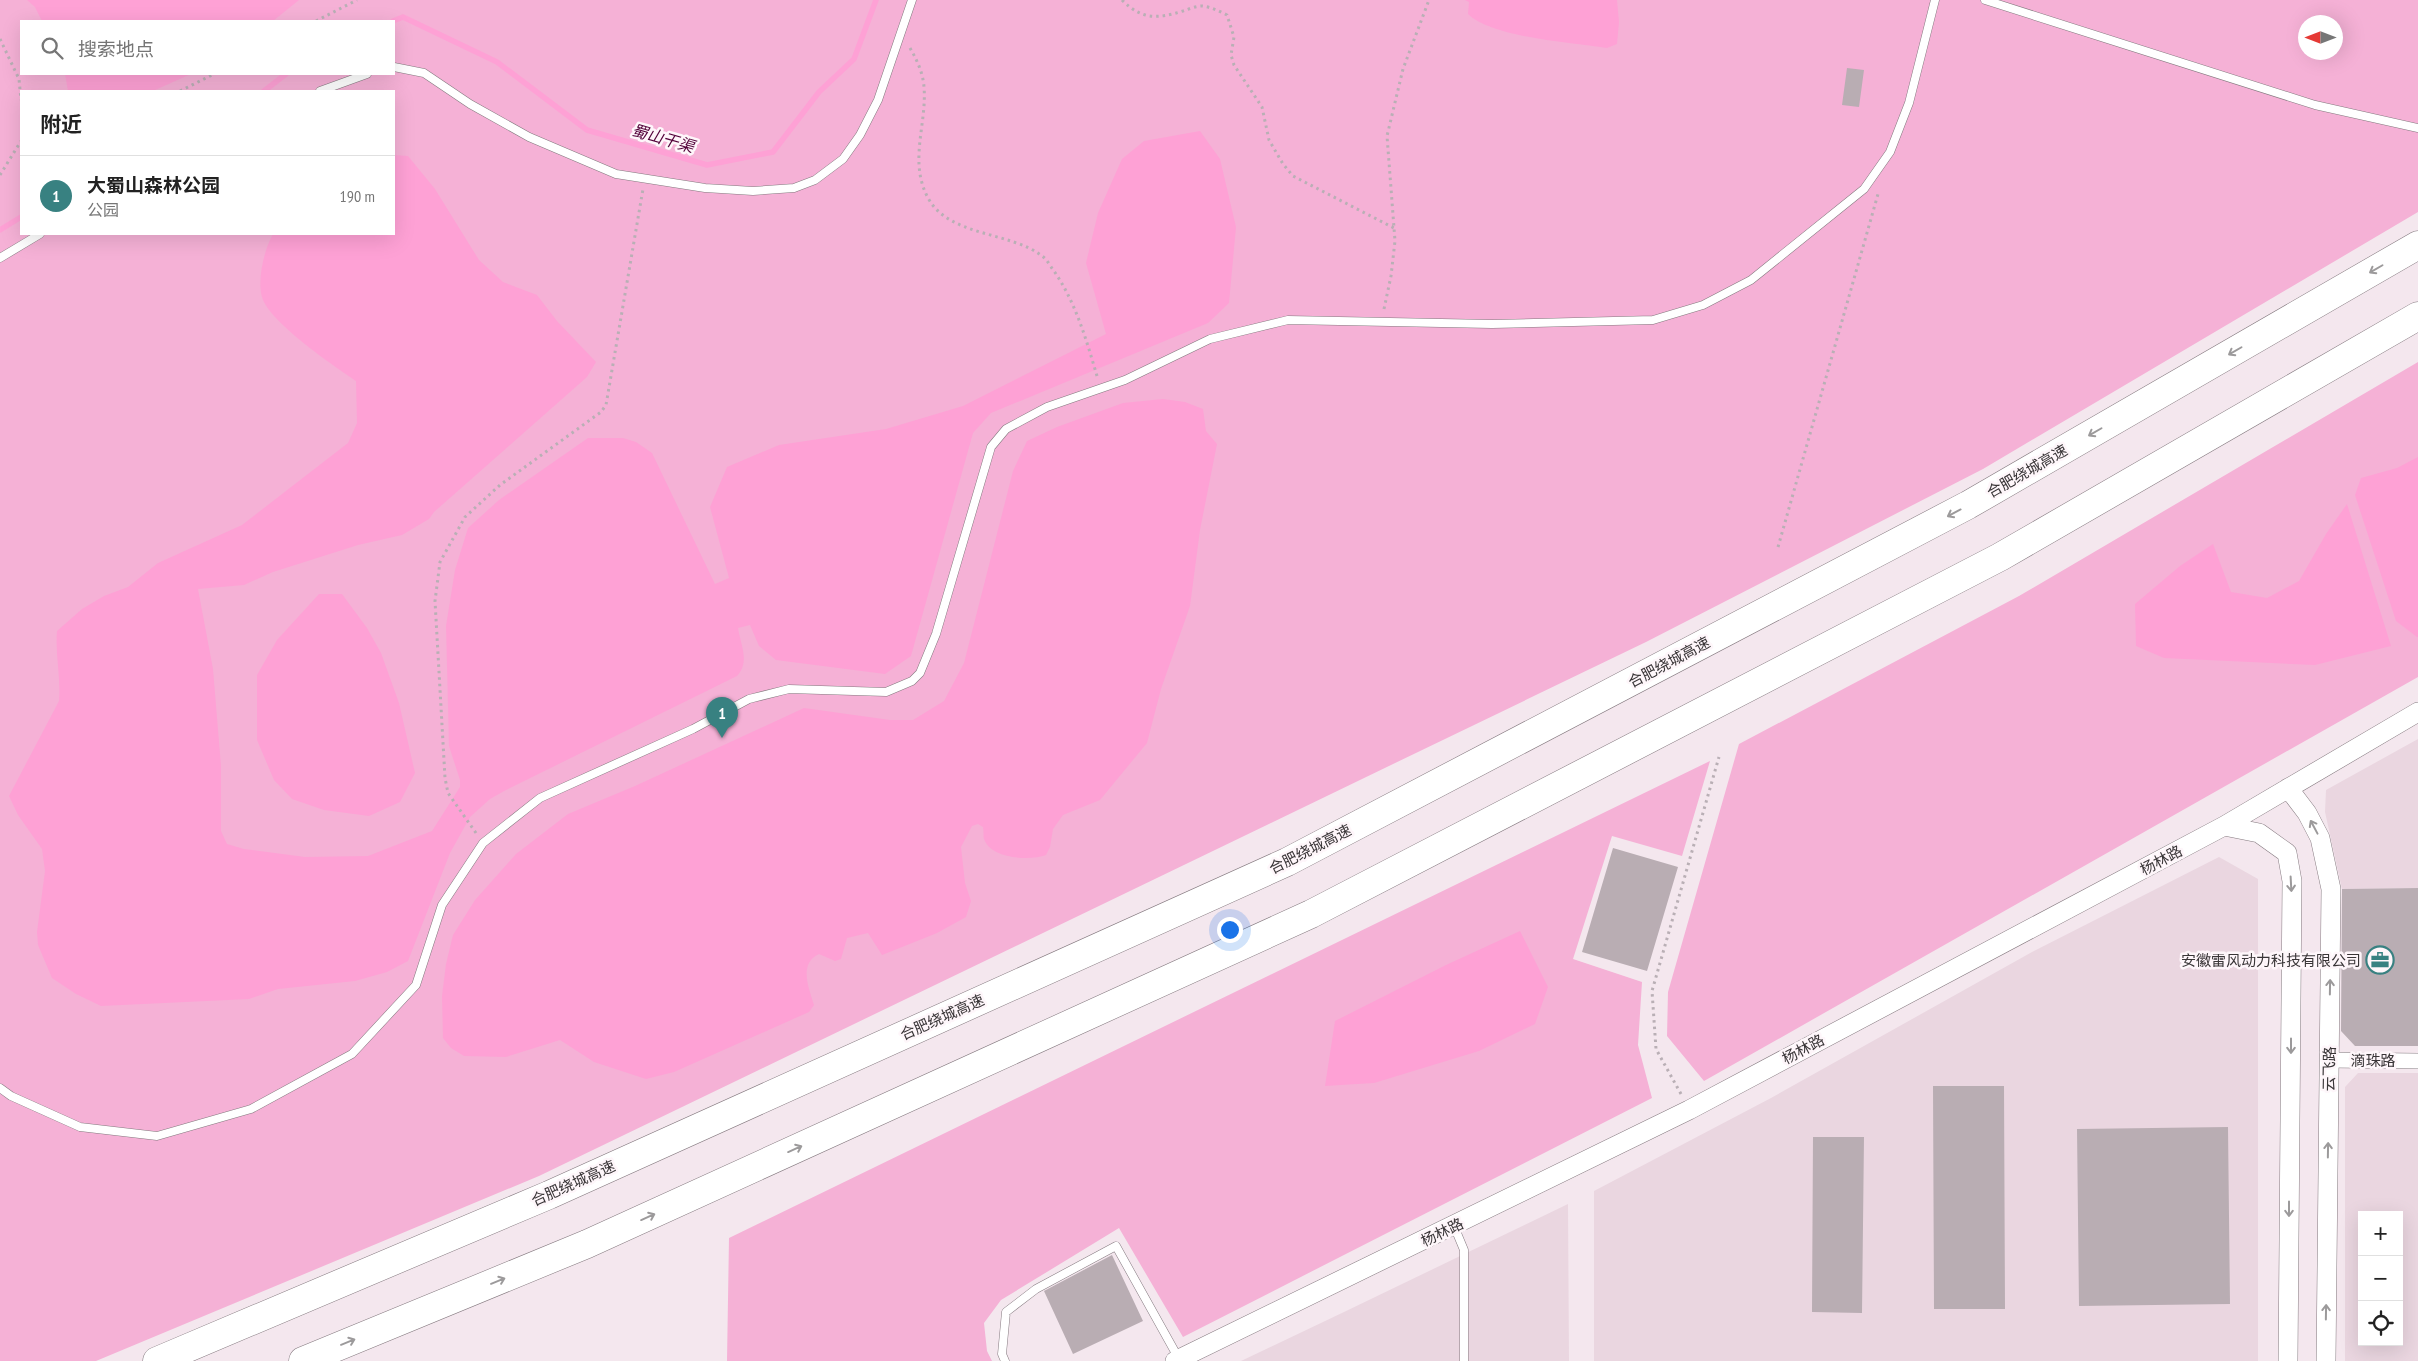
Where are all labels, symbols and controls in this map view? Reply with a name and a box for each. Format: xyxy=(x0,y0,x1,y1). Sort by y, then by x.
north arrow xyxy=(2298,15,2343,60)
search box xyxy=(20,20,395,75)
icon: search xyxy=(38,34,66,62)
text: 搜索地点 xyxy=(78,37,154,61)
text: 附近 xyxy=(40,111,82,138)
water label: 蜀山干渠 xyxy=(629,120,698,157)
text: 大蜀山森林公园 xyxy=(87,173,220,197)
text: 1 xyxy=(52,186,60,206)
text: 190 m xyxy=(340,186,375,206)
text: 公园 xyxy=(87,200,119,220)
one-way arrow xyxy=(2368,264,2383,274)
one-way arrow xyxy=(2229,346,2243,356)
one-way arrow xyxy=(2087,427,2102,437)
street label: 合肥绕城高速 xyxy=(1983,440,2071,502)
one-way arrow xyxy=(1947,509,1962,518)
street label: 合肥绕城高速 xyxy=(1625,632,1713,692)
pin: 1 xyxy=(706,697,738,738)
street label: 合肥绕城高速 xyxy=(1266,820,1354,878)
one-way arrow xyxy=(2309,820,2319,835)
street label: 杨林路 xyxy=(2137,841,2185,879)
one-way arrow xyxy=(2287,875,2296,891)
your location xyxy=(1217,917,1243,943)
office icon: 安徽雷风动力科技有限公司 xyxy=(2365,945,2395,975)
place label: 安徽雷风动力科技有限公司 xyxy=(2181,951,2361,970)
one-way arrow xyxy=(2325,980,2335,996)
street label: 合肥绕城高速 xyxy=(897,990,987,1044)
street label: 杨林路 xyxy=(1779,1030,1827,1068)
one-way arrow xyxy=(2286,1038,2296,1054)
street label: 云飞路 xyxy=(2319,1046,2339,1092)
street label: 滴珠路 xyxy=(2350,1051,2396,1070)
one-way arrow xyxy=(2323,1142,2333,1158)
one-way arrow xyxy=(787,1144,802,1154)
street label: 合肥绕城高速 xyxy=(528,1156,618,1210)
one-way arrow xyxy=(2284,1200,2294,1216)
one-way arrow xyxy=(640,1211,655,1221)
map controls xyxy=(2358,1211,2403,1346)
button: + xyxy=(2358,1211,2403,1256)
street label: 杨林路 xyxy=(1418,1214,1466,1250)
button: − xyxy=(2358,1256,2403,1301)
one-way arrow xyxy=(490,1275,505,1285)
button: locate xyxy=(2358,1301,2403,1346)
one-way arrow xyxy=(2321,1305,2331,1321)
one-way arrow xyxy=(340,1337,355,1347)

